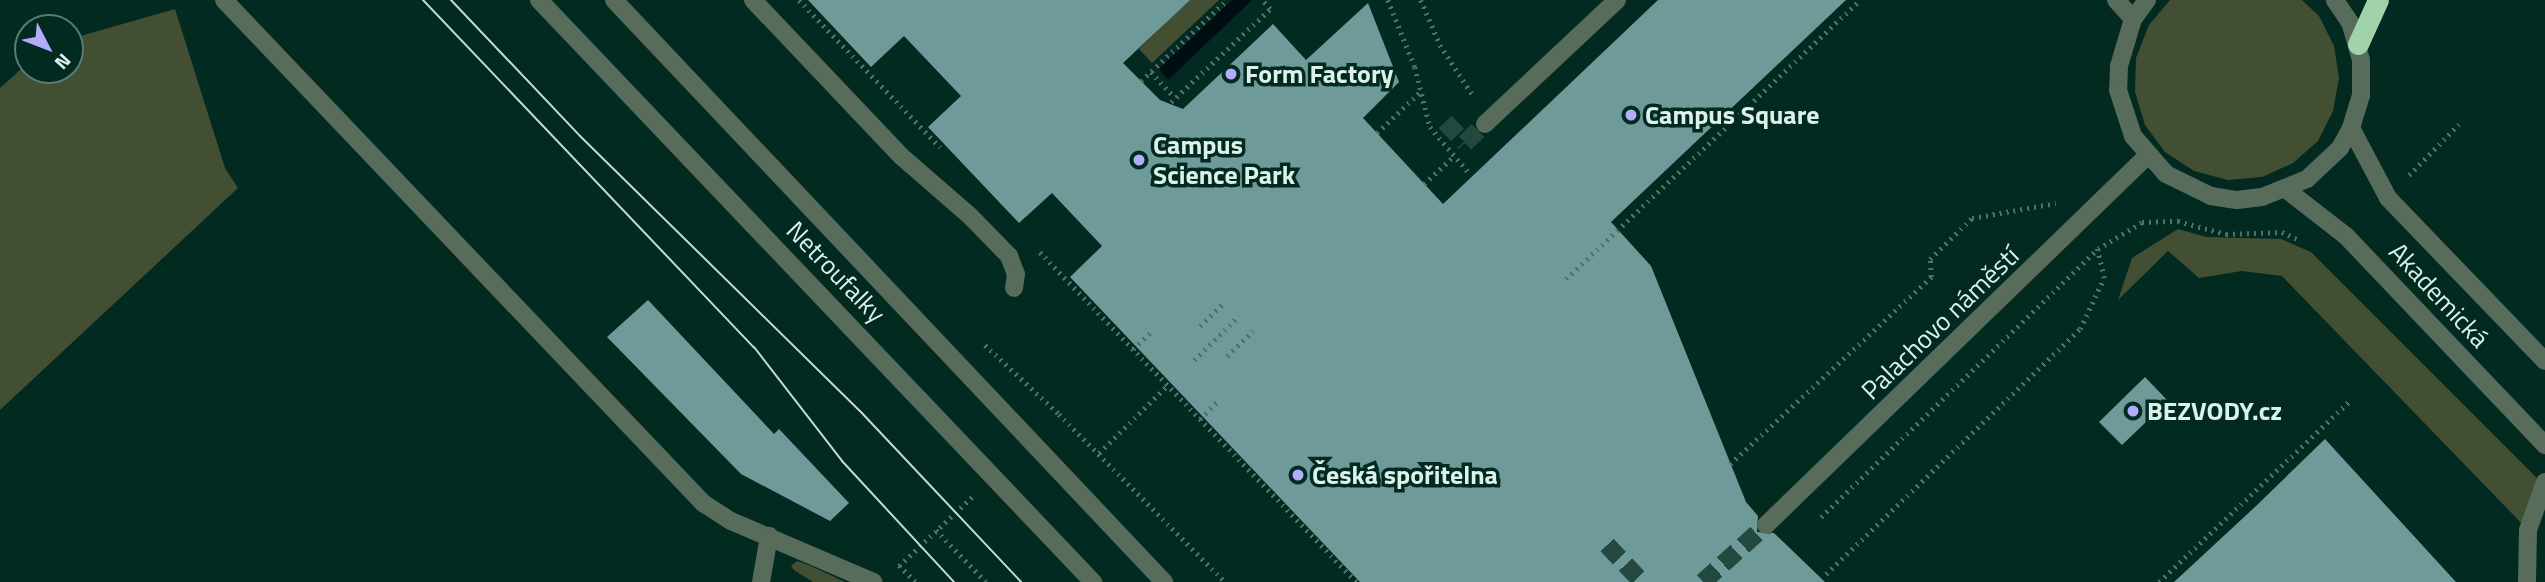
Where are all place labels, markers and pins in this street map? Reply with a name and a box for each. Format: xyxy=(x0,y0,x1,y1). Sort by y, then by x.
place label: Form Factory xyxy=(1245,58,1394,90)
marker: Form Factory xyxy=(1223,66,1239,82)
place label: Campus Square xyxy=(1645,99,1820,131)
marker: Campus Square xyxy=(1623,107,1639,123)
place label: Campus Science Park xyxy=(1153,129,1295,190)
marker: Campus Science Park xyxy=(1131,152,1147,168)
place label: BEZVODY.cz xyxy=(2147,395,2282,427)
marker: BEZVODY.cz xyxy=(2125,403,2141,419)
place label: Česká spořitelna xyxy=(1312,459,1498,491)
marker: Česká spořitelna xyxy=(1290,467,1306,483)

